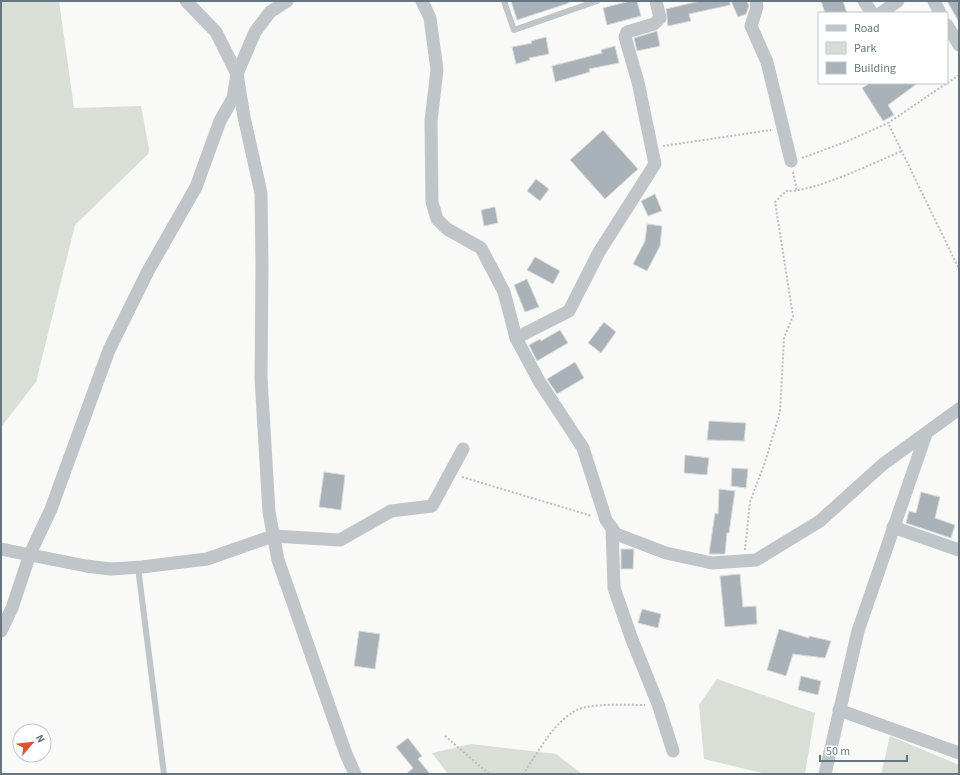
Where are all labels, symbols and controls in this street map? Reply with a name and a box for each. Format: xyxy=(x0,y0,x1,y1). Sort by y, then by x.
legend xyxy=(818,12,948,84)
text: Road xyxy=(854,20,880,37)
text: Park xyxy=(854,40,876,57)
text: Building xyxy=(854,60,896,77)
north arrow xyxy=(12,723,52,763)
text: N xyxy=(32,732,49,745)
scale bar xyxy=(820,737,907,763)
text: 50 m xyxy=(826,743,850,760)

